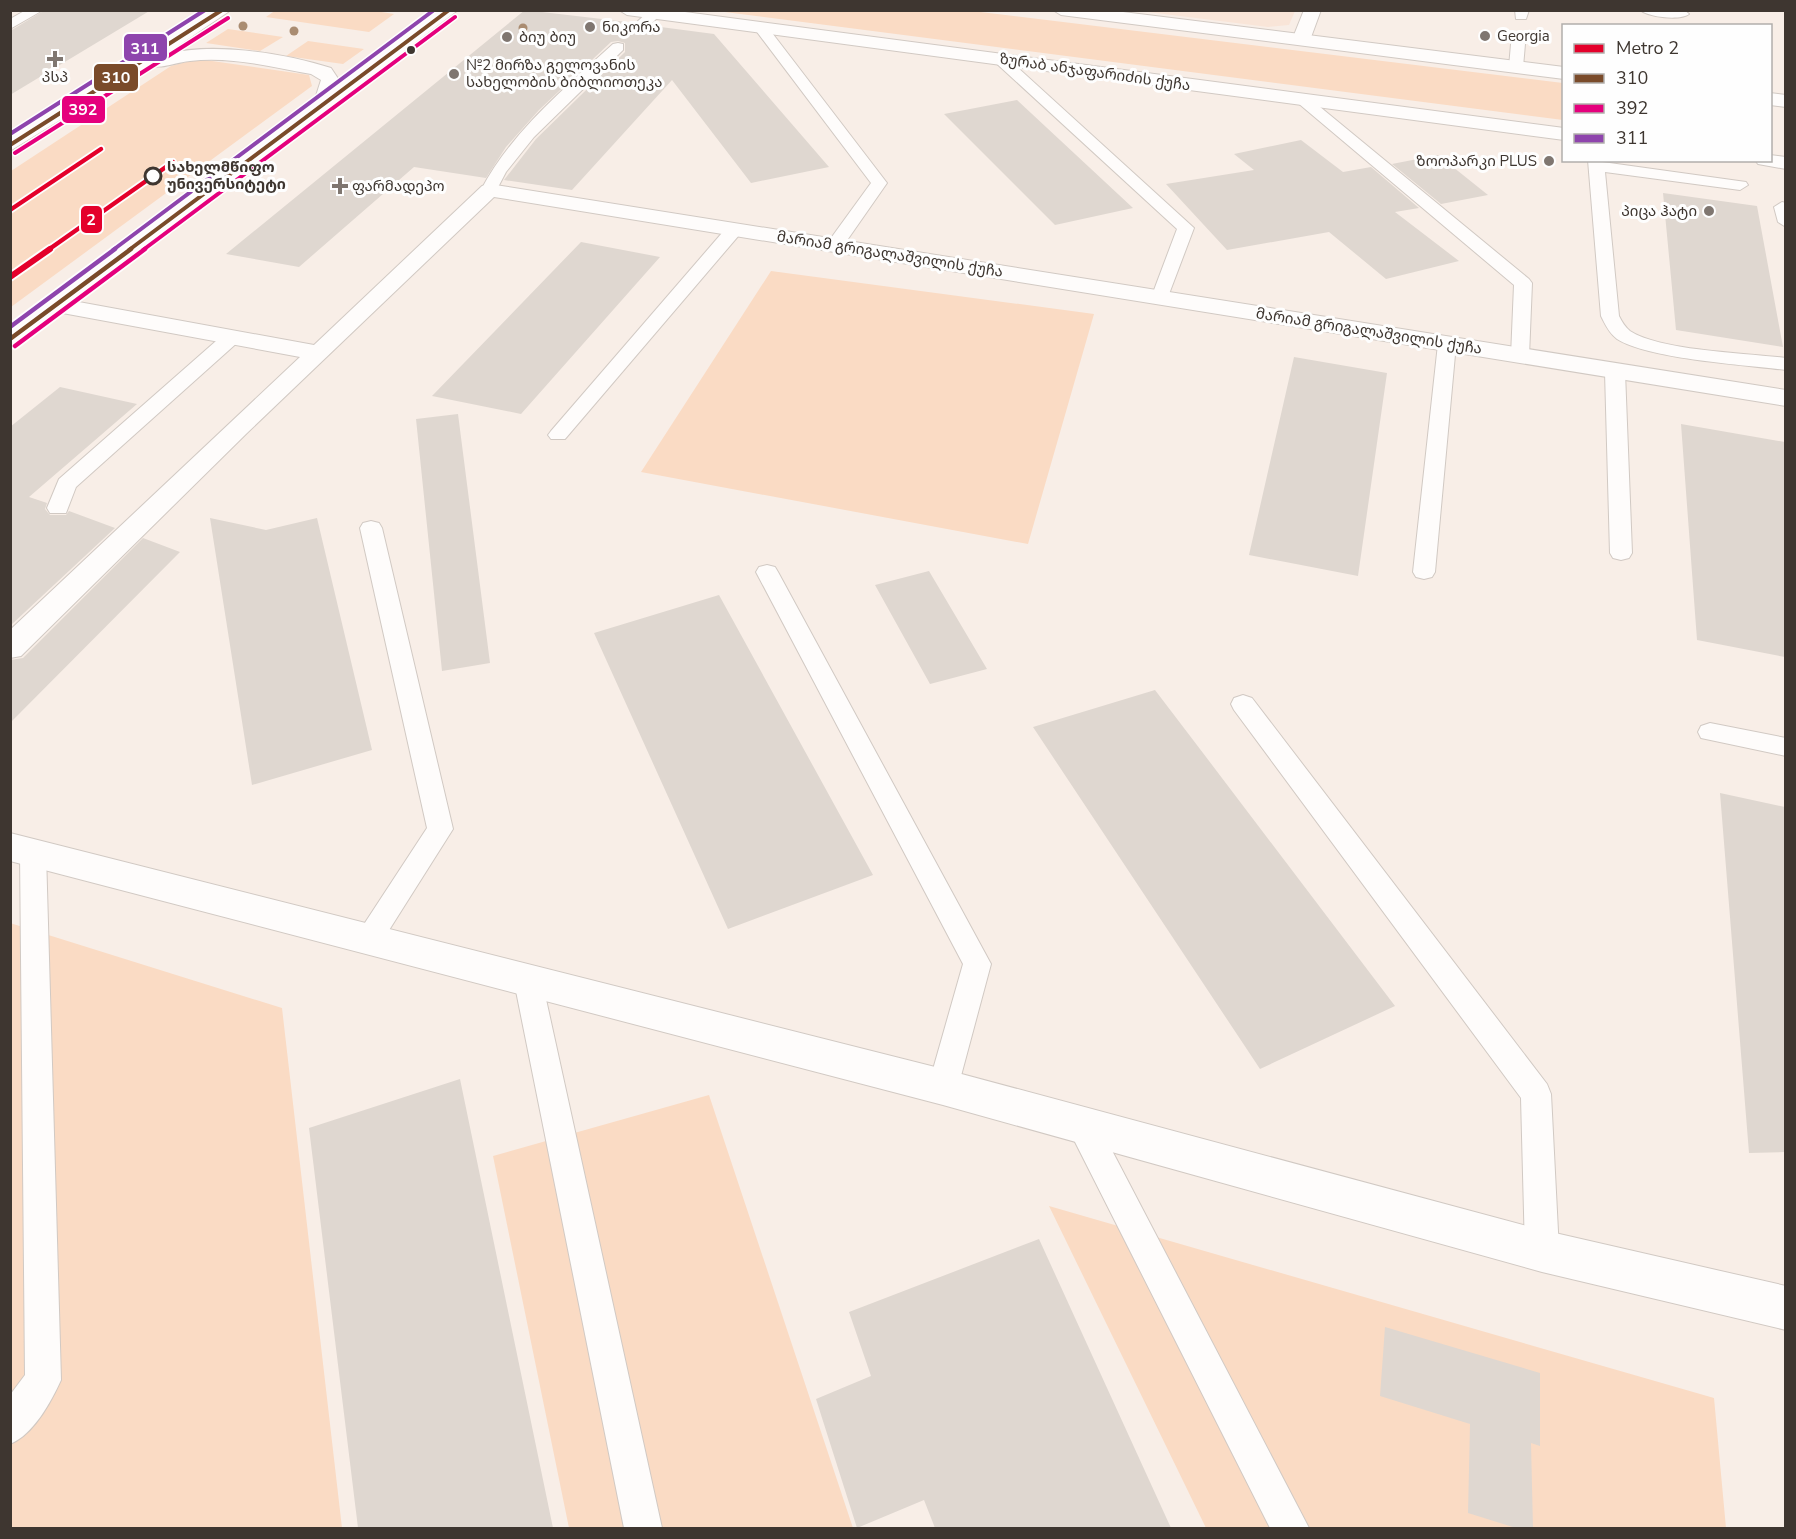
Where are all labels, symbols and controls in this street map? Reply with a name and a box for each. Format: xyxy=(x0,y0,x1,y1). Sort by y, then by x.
place label: ნიკორა xyxy=(602,17,661,37)
marker: ნიკორა xyxy=(583,20,597,34)
legend xyxy=(1562,24,1772,162)
place label: Georgia xyxy=(1497,26,1550,46)
place label: ბიუ ბიუ xyxy=(519,27,576,47)
marker: Georgia xyxy=(1478,29,1492,43)
marker: ბიუ ბიუ xyxy=(500,30,514,44)
line badge: 311 xyxy=(123,33,168,62)
text: Metro 2 xyxy=(1616,36,1679,60)
text: 311 xyxy=(131,38,159,60)
unlabelled marker xyxy=(405,44,417,56)
street label: ზურაბ ანჯაფარიძის ქუჩა xyxy=(998,49,1192,95)
marker: პსპ xyxy=(48,52,62,66)
place label: №2 მირზა გელოვანის სახელობის ბიბლიოთეკა xyxy=(466,55,663,92)
line badge: 310 xyxy=(93,63,139,92)
text: 310 xyxy=(1616,66,1648,90)
place label: პსპ xyxy=(42,67,68,87)
text: 310 xyxy=(102,67,130,89)
marker: №2 მირზა გელოვანის სახელობის ბიბლიოთეკა xyxy=(447,67,461,81)
line badge: 392 xyxy=(61,95,106,124)
text: 392 xyxy=(1616,96,1648,120)
text: 392 xyxy=(69,99,97,121)
text: 311 xyxy=(1616,126,1648,150)
place label: ზოოპარკი PLUS xyxy=(1416,151,1537,171)
marker: ზოოპარკი PLUS xyxy=(1542,154,1556,168)
place label: სახელმწიფო უნივერსიტეტი xyxy=(167,157,286,194)
marker: სახელმწიფო უნივერსიტეტი xyxy=(144,167,162,185)
place label: ფარმადეპო xyxy=(352,176,445,196)
marker: ფარმადეპო xyxy=(333,179,347,193)
place label: პიცა ჰატი xyxy=(1621,201,1697,221)
marker: პიცა ჰატი xyxy=(1702,204,1716,218)
line badge: 2 xyxy=(80,205,103,234)
text: 2 xyxy=(86,209,96,231)
street label: მარიამ გრიგალაშვილის ქუჩა xyxy=(776,226,1004,282)
street label: მარიამ გრიგალაშვილის ქუჩა xyxy=(1255,303,1483,359)

